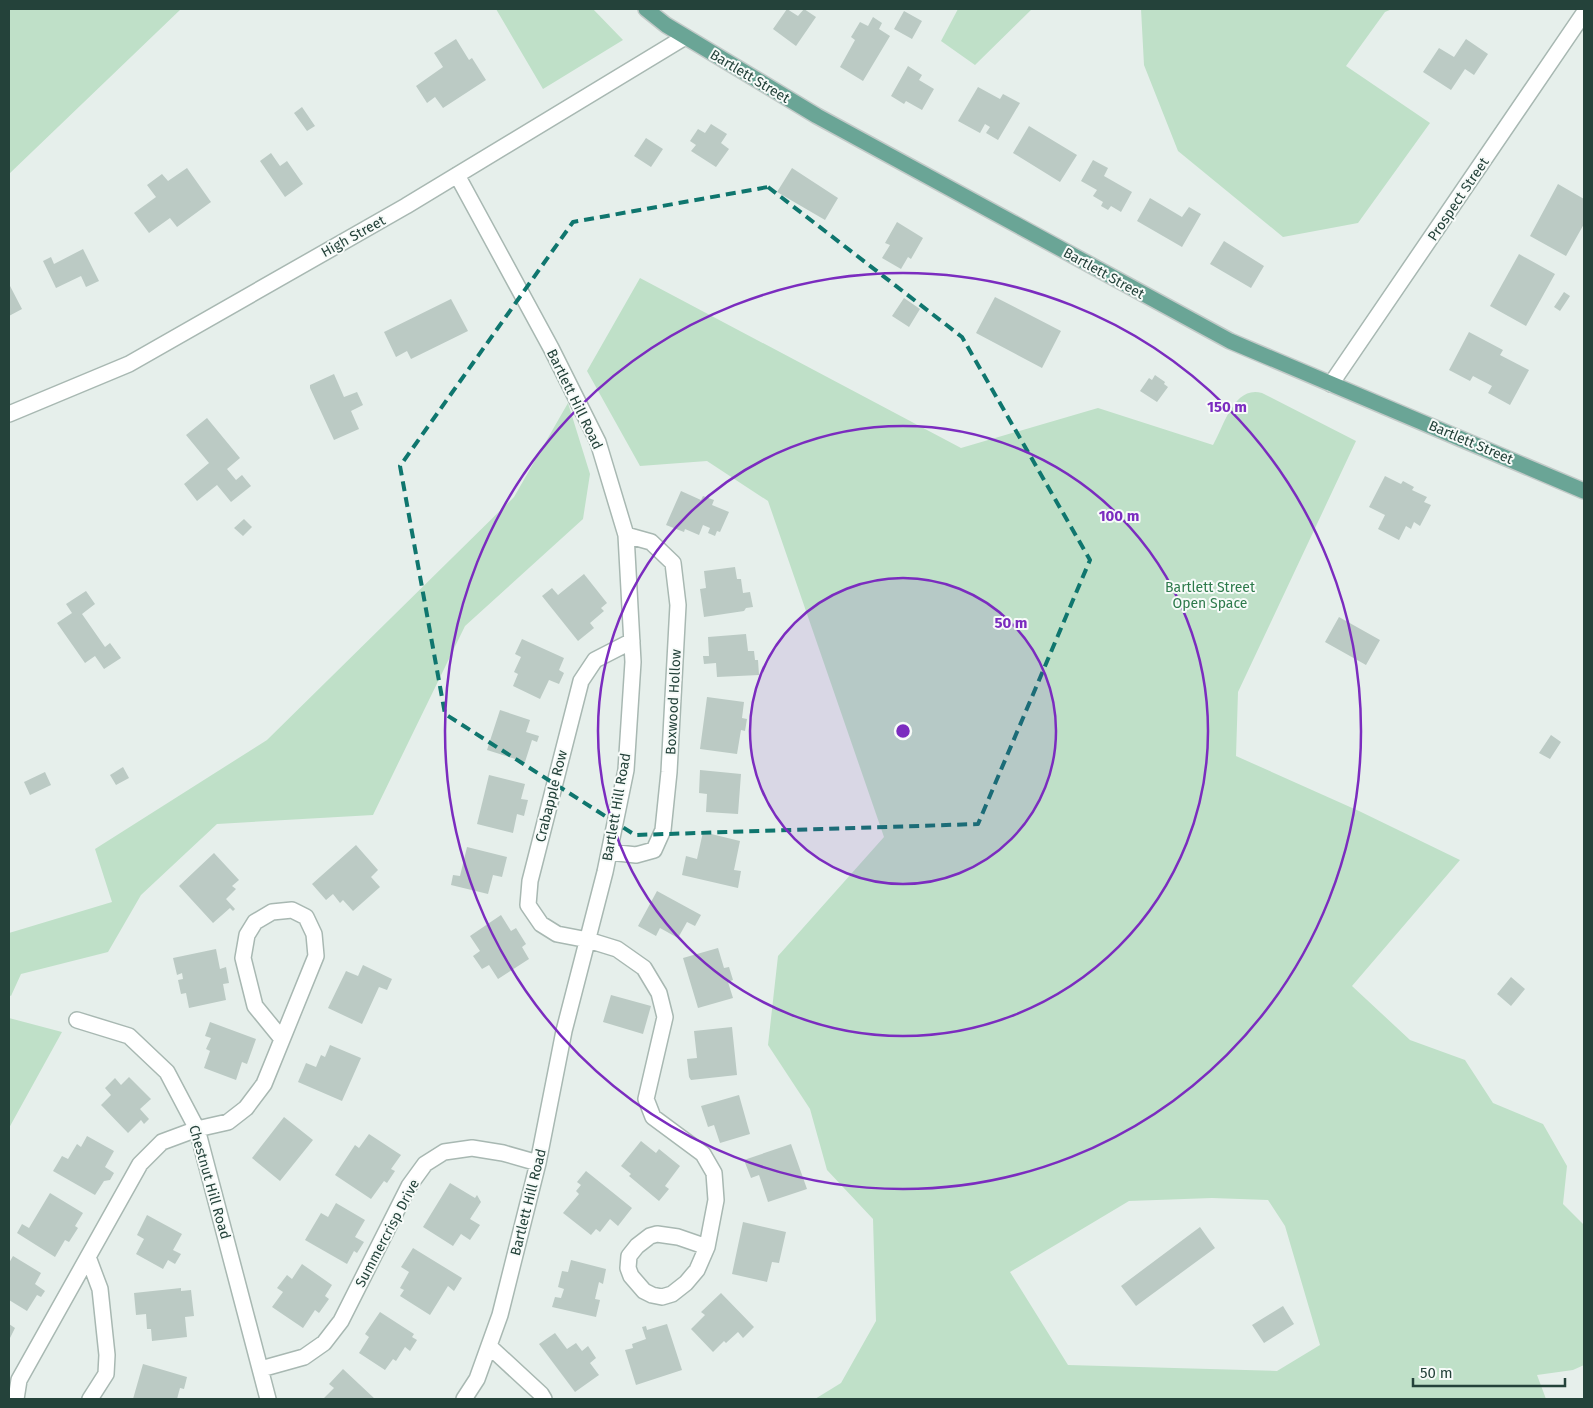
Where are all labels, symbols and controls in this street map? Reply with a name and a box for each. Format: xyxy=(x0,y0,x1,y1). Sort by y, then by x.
street label: Bartlett Street xyxy=(707,46,793,107)
street label: Prospect Street xyxy=(1424,154,1493,244)
street label: High Street xyxy=(318,211,389,261)
street label: Bartlett Street xyxy=(1060,244,1148,303)
street label: Bartlett Hill Road xyxy=(543,346,606,452)
text: 150 m xyxy=(1207,398,1247,416)
street label: Bartlett Street xyxy=(1426,417,1516,468)
text: 100 m xyxy=(1099,507,1139,525)
park label: Bartlett Street Open Space xyxy=(1165,579,1256,612)
text: 50 m xyxy=(994,614,1028,632)
street label: Boxwood Hollow xyxy=(662,649,685,755)
centre of rings xyxy=(894,722,912,740)
street label: Crabapple Row xyxy=(532,748,571,844)
street label: Bartlett Hill Road xyxy=(599,752,634,863)
street label: Chestnut Hill Road xyxy=(185,1123,234,1241)
street label: Bartlett Hill Road xyxy=(507,1147,550,1257)
street label: Summercrisp Drive xyxy=(352,1176,423,1290)
scale bar xyxy=(1413,1356,1566,1388)
text: 50 m xyxy=(1420,1364,1453,1382)

